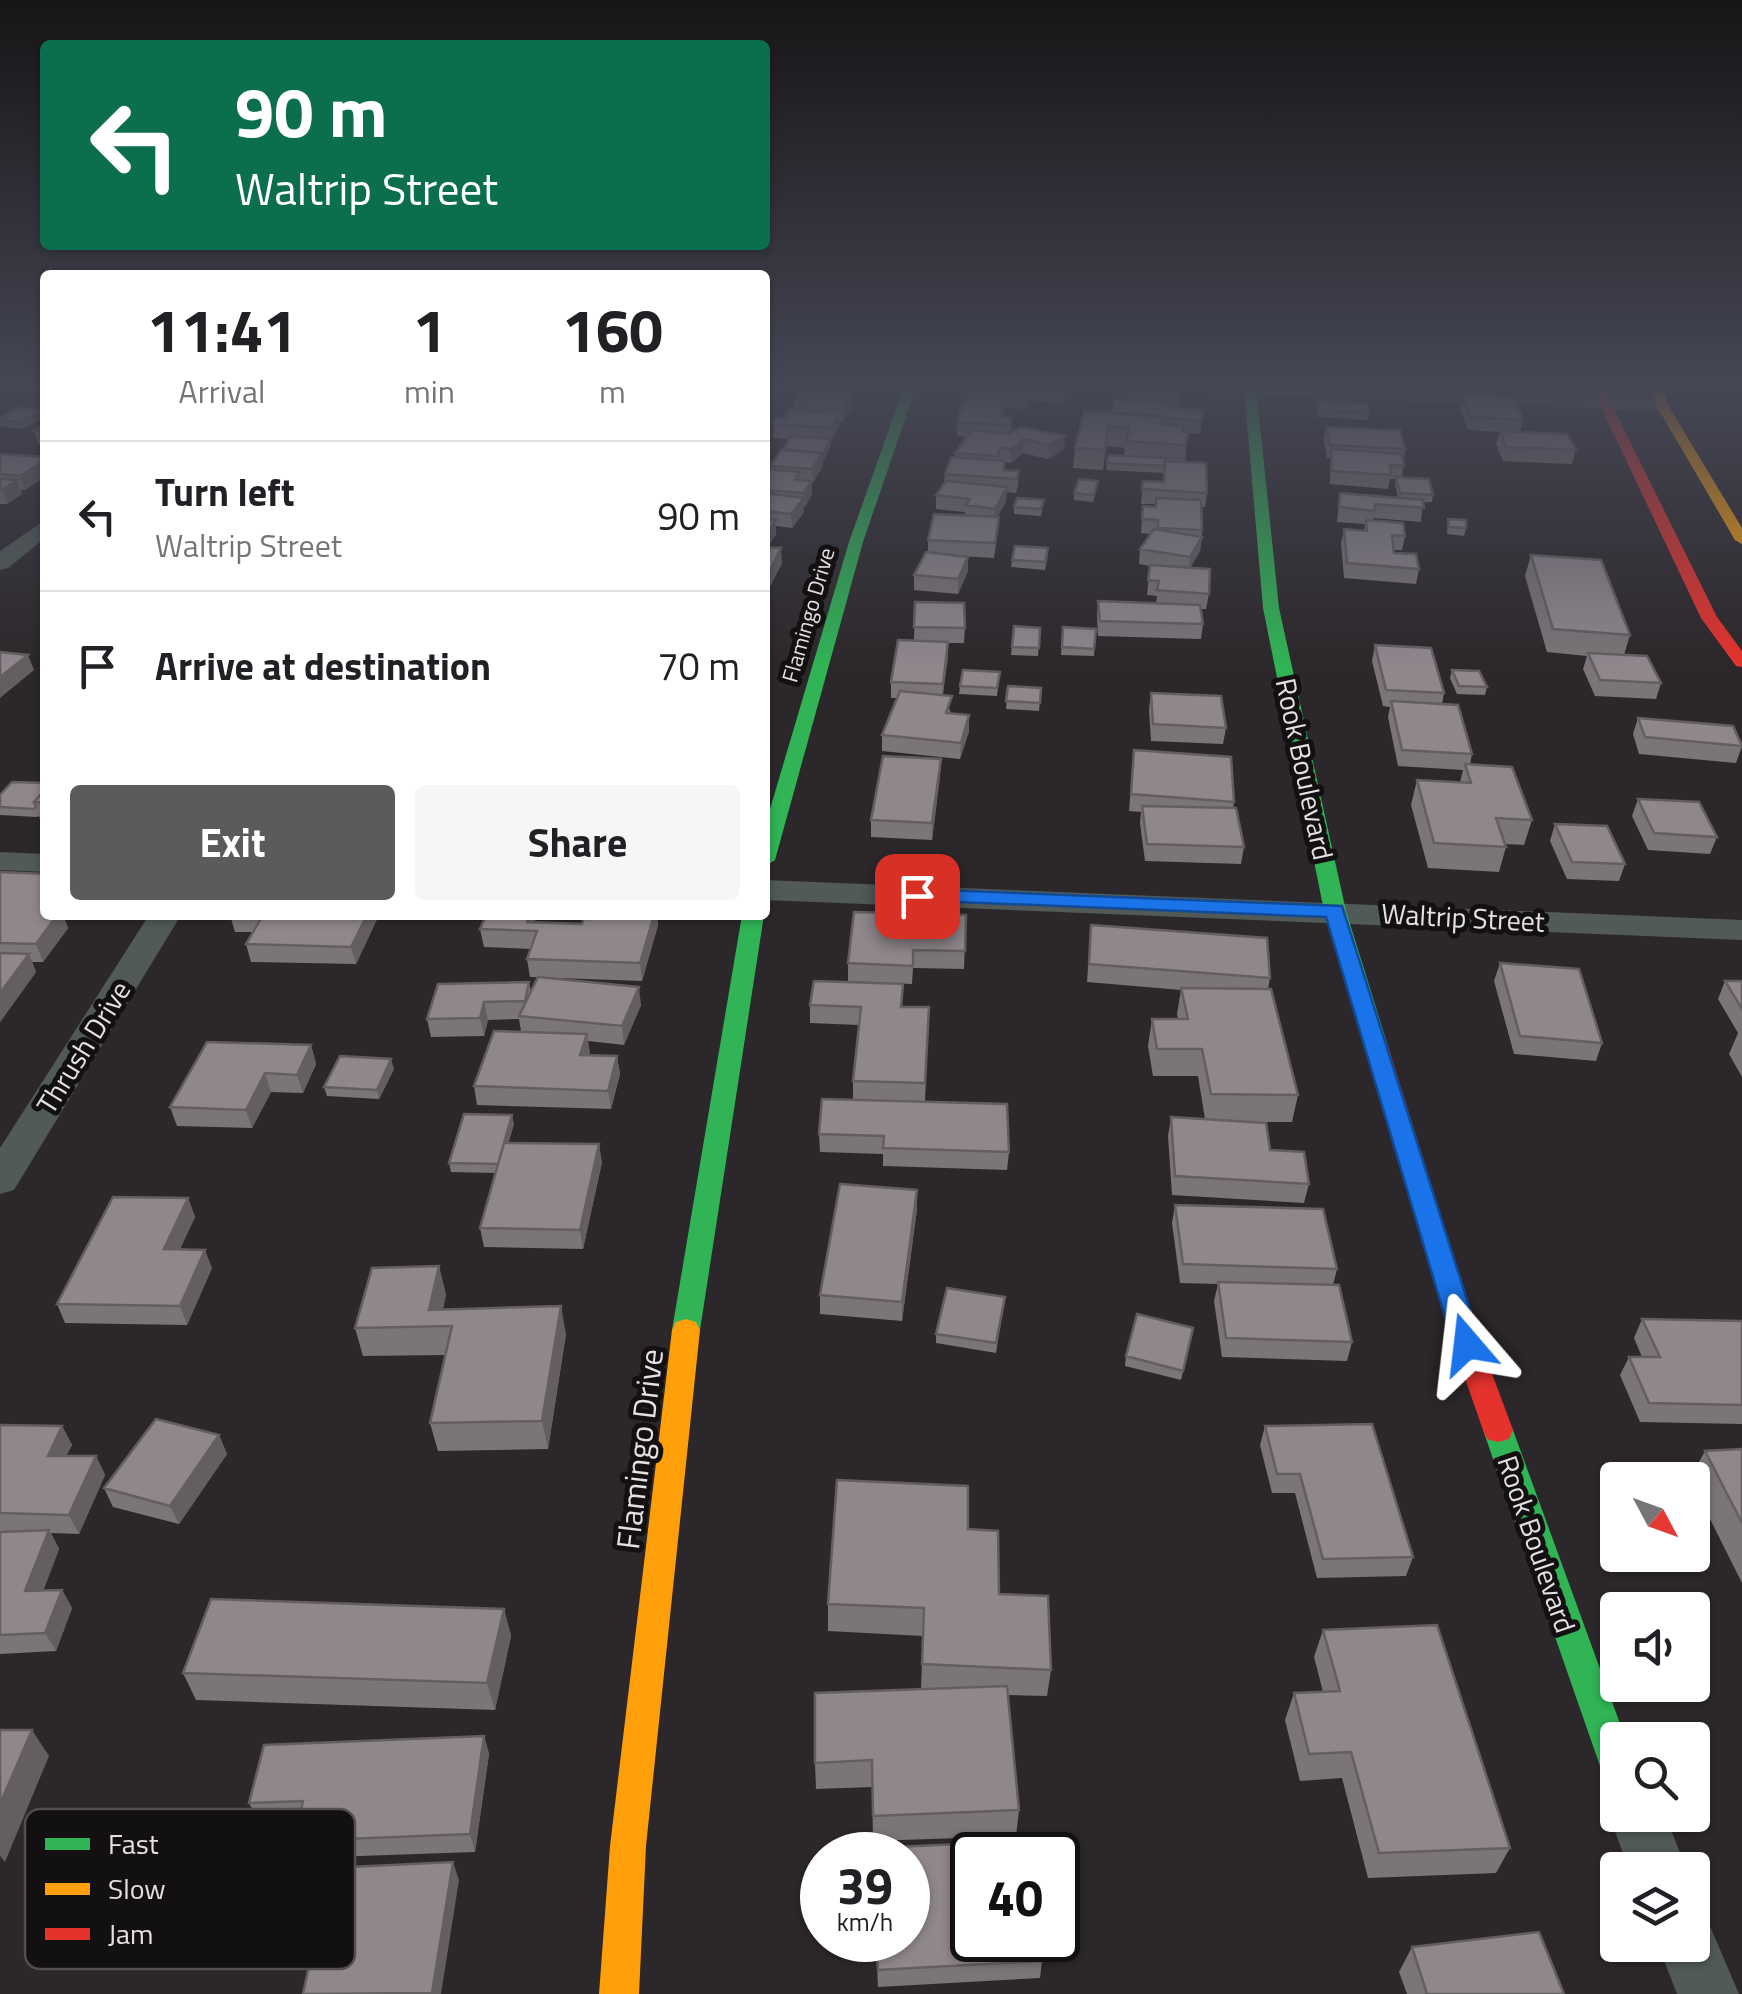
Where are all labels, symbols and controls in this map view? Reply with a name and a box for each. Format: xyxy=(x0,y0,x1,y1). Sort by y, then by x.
text: 90 m xyxy=(235,58,388,164)
icon: left xyxy=(70,80,200,210)
text: Waltrip Street xyxy=(235,154,498,222)
text: 11:41 xyxy=(147,284,297,375)
text: 1 xyxy=(413,284,446,375)
text: 160 xyxy=(562,284,663,375)
text: Arrival xyxy=(179,367,265,415)
text: min xyxy=(404,367,455,415)
text: m xyxy=(599,367,626,415)
text: Turn left xyxy=(155,463,295,521)
text: 90 m xyxy=(657,487,740,545)
icon: left xyxy=(70,489,125,544)
text: Waltrip Street xyxy=(155,521,342,569)
street label: Flamingo Drive xyxy=(773,544,843,686)
text: Arrive at destination xyxy=(155,637,491,695)
text: 70 m xyxy=(657,637,740,695)
icon: arrive xyxy=(70,639,125,694)
street label: Rook Boulevard xyxy=(1265,674,1345,864)
button: Exit xyxy=(70,785,395,900)
button: Share xyxy=(415,785,740,900)
pin xyxy=(875,854,960,939)
icon: arrive xyxy=(890,869,945,924)
street label: Waltrip Street xyxy=(1380,891,1546,943)
street label: Thrush Drive xyxy=(25,972,141,1122)
position arrow xyxy=(1415,1292,1519,1396)
street label: Flamingo Drive xyxy=(603,1346,675,1552)
street label: Rook Boulevard xyxy=(1487,1450,1587,1638)
north arrow xyxy=(1600,1462,1710,1572)
map controls xyxy=(1600,1462,1710,1962)
button: sound xyxy=(1600,1592,1710,1702)
button: search xyxy=(1600,1722,1710,1832)
legend xyxy=(25,1809,355,1969)
text: Fast xyxy=(108,1822,159,1865)
speed limit sign: 40 xyxy=(950,1832,1080,1962)
text: 39 xyxy=(837,1847,893,1923)
button: layers xyxy=(1600,1852,1710,1962)
text: Slow xyxy=(108,1867,166,1910)
text: km/h xyxy=(837,1903,893,1941)
text: Jam xyxy=(108,1912,154,1955)

